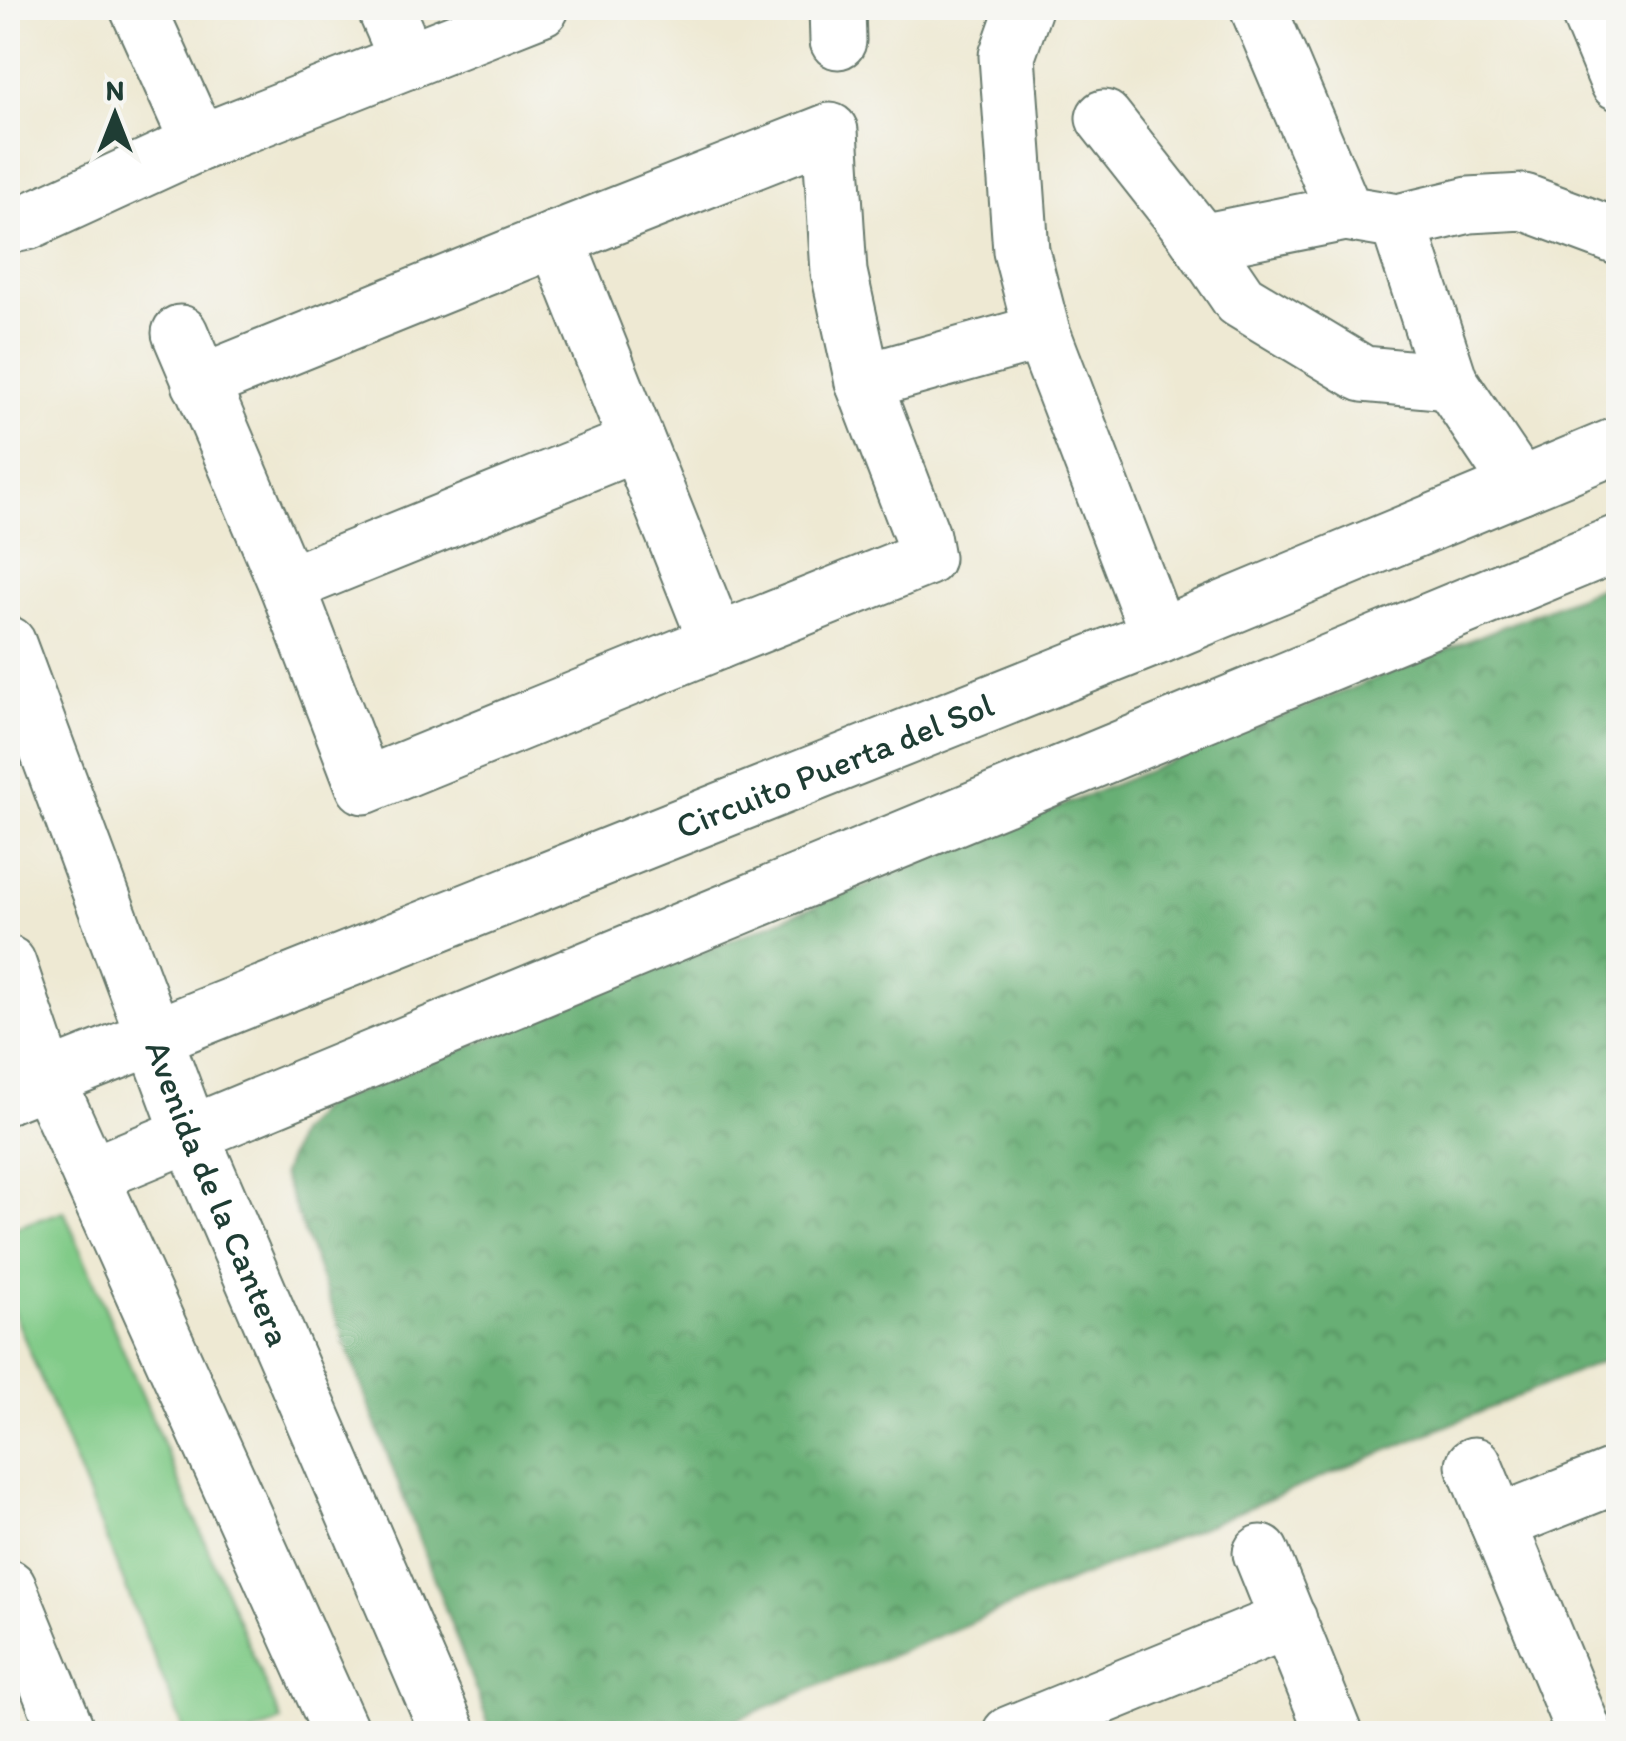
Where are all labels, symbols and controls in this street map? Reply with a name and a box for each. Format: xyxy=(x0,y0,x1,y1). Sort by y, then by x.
north arrow xyxy=(65,65,165,165)
text: N xyxy=(106,73,124,107)
street label: Circuito Puerta del Sol xyxy=(670,683,1000,847)
street label: Avenida de la Cantera xyxy=(136,1034,300,1352)

